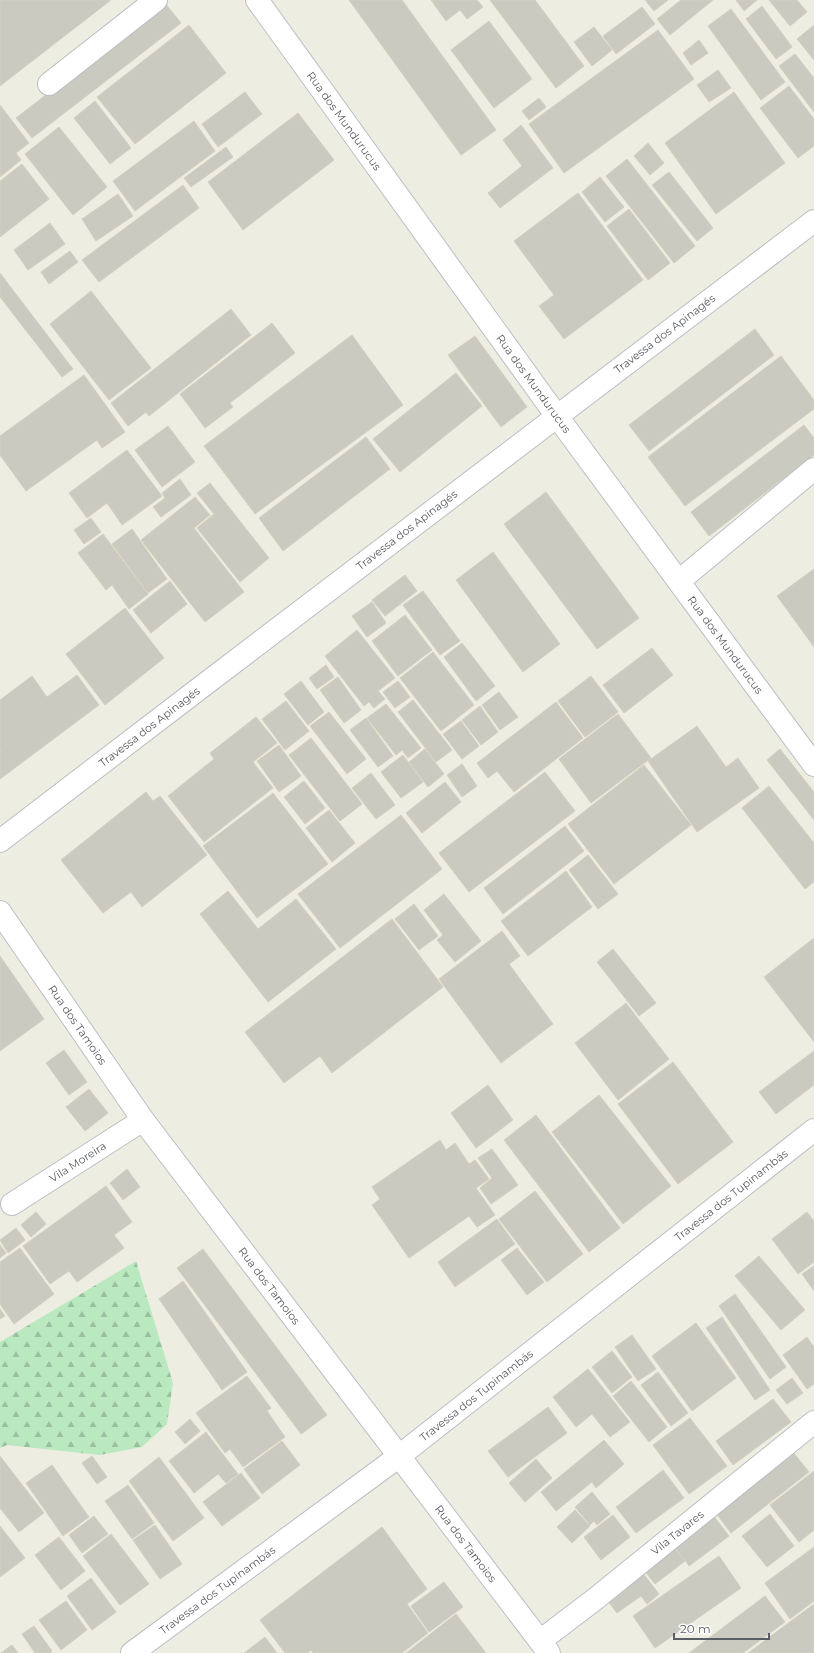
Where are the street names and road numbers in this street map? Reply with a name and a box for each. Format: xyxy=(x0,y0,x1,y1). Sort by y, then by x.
street label: Rua dos Mundurucus xyxy=(304,69,385,174)
street label: Travessa dos Apinagés xyxy=(611,291,719,377)
street label: Rua dos Mundurucus xyxy=(493,332,574,436)
street label: Travessa dos Apinagés xyxy=(353,486,461,573)
street label: Rua dos Mundurucus xyxy=(685,593,767,697)
street label: Travessa dos Apinagés xyxy=(96,683,203,770)
street label: Rua dos Tamoios xyxy=(45,982,110,1068)
street label: Vila Moreira xyxy=(47,1139,109,1185)
street label: Travessa dos Tupinambás xyxy=(671,1146,791,1244)
street label: Rua dos Tamoios xyxy=(235,1244,304,1328)
street label: Travessa dos Tupinambás xyxy=(417,1346,536,1444)
street label: Rua dos Tamoios xyxy=(432,1502,500,1586)
street label: Vila Tavares xyxy=(648,1507,707,1558)
street label: Travessa dos Tupinambás xyxy=(157,1542,279,1637)

